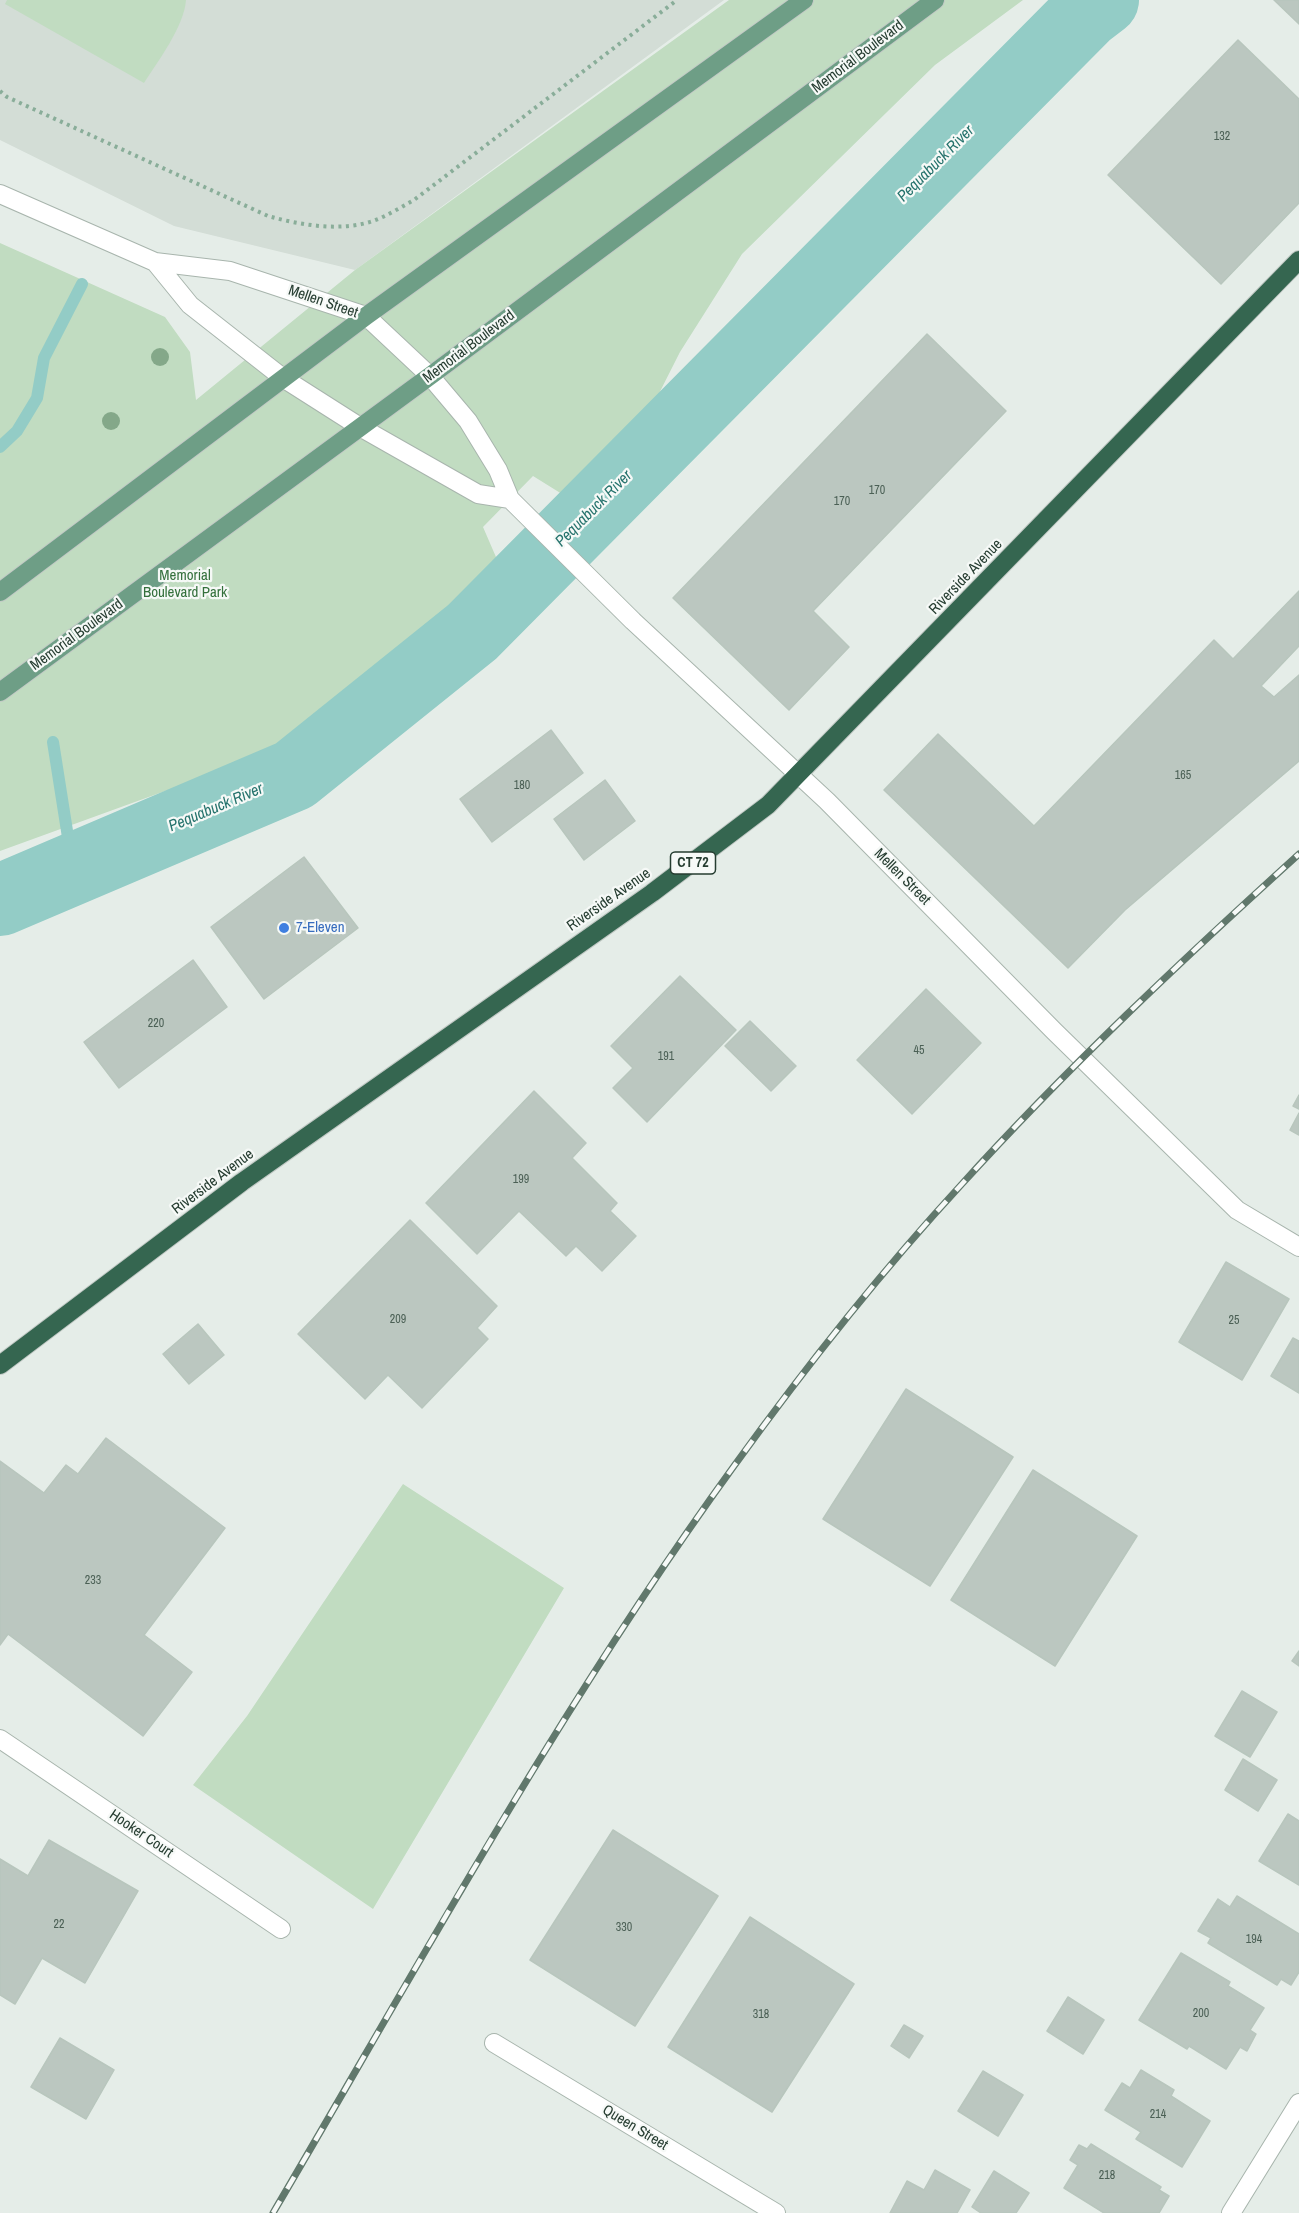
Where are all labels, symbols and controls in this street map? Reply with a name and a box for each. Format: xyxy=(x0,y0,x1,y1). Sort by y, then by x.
street label: Memorial Boulevard xyxy=(809,17,907,97)
water label: Pequabuck River xyxy=(894,122,978,206)
house number: 132 xyxy=(1214,130,1230,144)
street label: Mellen Street xyxy=(286,282,360,322)
street label: Memorial Boulevard xyxy=(420,307,518,387)
water label: Pequabuck River xyxy=(552,467,636,551)
house number: 170 xyxy=(869,484,885,498)
house number: 170 xyxy=(834,495,850,509)
street label: Riverside Avenue xyxy=(926,536,1006,618)
park label: Memorial Boulevard Park xyxy=(143,567,227,602)
street label: Memorial Boulevard xyxy=(27,595,127,675)
house number: 165 xyxy=(1175,769,1191,783)
house number: 180 xyxy=(514,779,530,793)
water label: Pequabuck River xyxy=(166,780,266,836)
street label: Mellen Street xyxy=(870,845,934,909)
road number: CT 72 xyxy=(670,852,716,874)
street label: Riverside Avenue xyxy=(564,865,654,935)
place label: 7-Eleven xyxy=(296,919,345,937)
marker: 7-Eleven xyxy=(277,921,291,935)
house number: 220 xyxy=(148,1017,164,1031)
house number: 45 xyxy=(914,1044,924,1058)
house number: 191 xyxy=(658,1050,674,1064)
street label: Riverside Avenue xyxy=(169,1145,257,1219)
house number: 199 xyxy=(513,1173,529,1187)
house number: 209 xyxy=(390,1313,406,1327)
house number: 25 xyxy=(1229,1314,1239,1328)
house number: 233 xyxy=(85,1574,101,1588)
street label: Hooker Court xyxy=(106,1806,176,1862)
house number: 22 xyxy=(54,1918,64,1932)
house number: 330 xyxy=(616,1921,632,1935)
house number: 194 xyxy=(1246,1933,1262,1947)
house number: 200 xyxy=(1193,2007,1209,2021)
house number: 318 xyxy=(753,2008,769,2022)
street label: Queen Street xyxy=(599,2101,671,2155)
house number: 214 xyxy=(1150,2108,1166,2122)
house number: 218 xyxy=(1099,2169,1115,2183)

